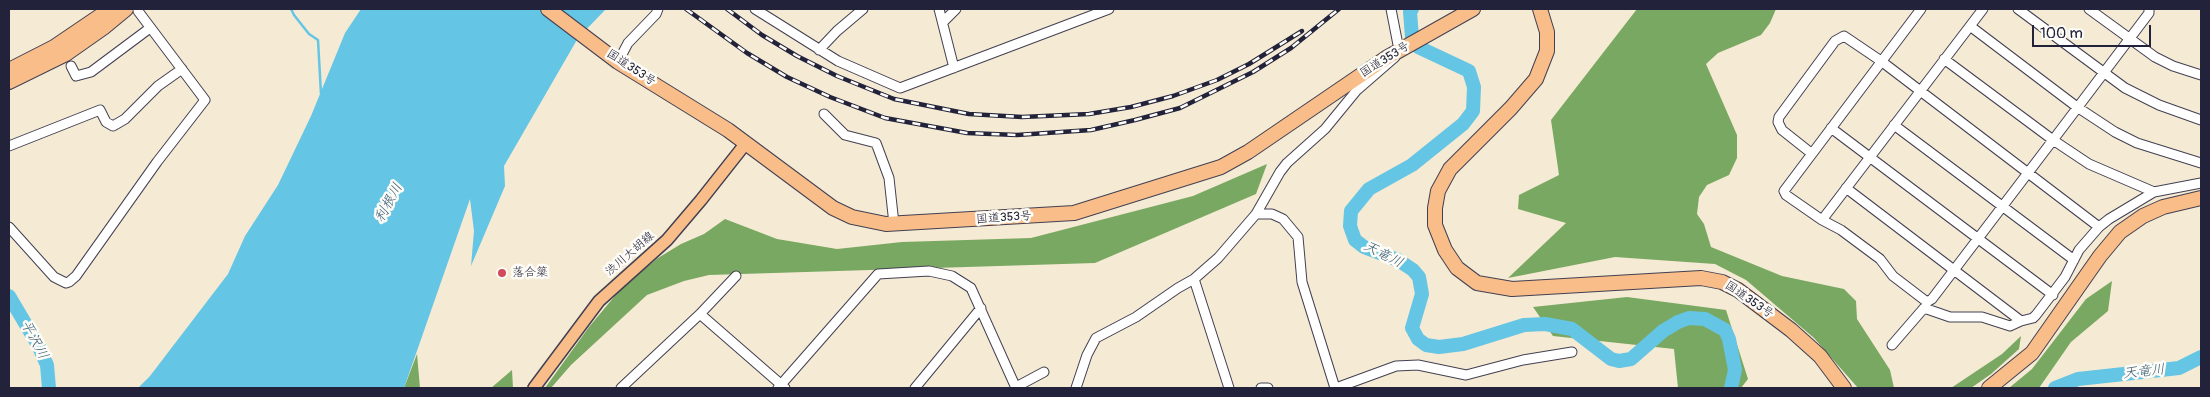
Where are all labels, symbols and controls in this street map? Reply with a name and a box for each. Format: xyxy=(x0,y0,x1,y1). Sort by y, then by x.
scale bar xyxy=(2035,15,2154,47)
text: 100 m xyxy=(2040,24,2083,43)
street label: 国道353号 xyxy=(1357,39,1413,81)
street label: 国道353号 xyxy=(604,47,658,89)
water label: 利根川 xyxy=(371,181,407,225)
street label: 国道353号 xyxy=(976,209,1032,227)
street label: 渋川大胡線 xyxy=(603,229,657,279)
water label: 天竜川 xyxy=(1360,238,1406,272)
place label: 落合簗 xyxy=(512,266,548,280)
marker: 落合簗 xyxy=(496,267,508,279)
street label: 国道353号 xyxy=(1722,278,1776,322)
water label: 平沢川 xyxy=(17,318,51,362)
water label: 天竜川 xyxy=(2122,361,2166,383)

